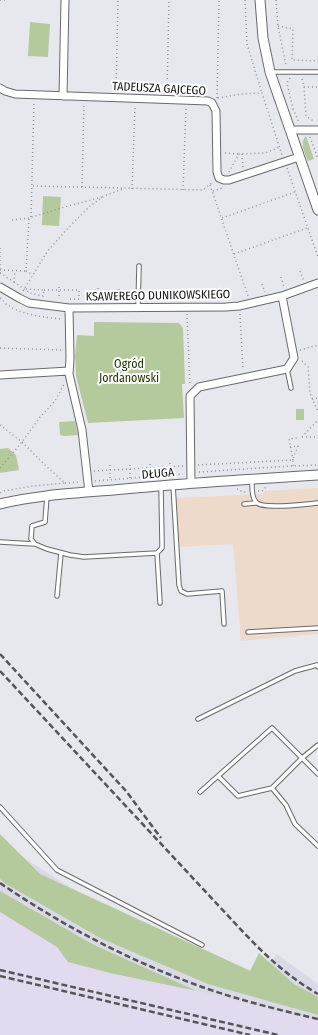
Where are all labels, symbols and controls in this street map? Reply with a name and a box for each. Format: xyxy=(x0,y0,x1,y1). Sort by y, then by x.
street label: TADEUSZA GAJCEGO xyxy=(112,79,206,99)
street label: KSAWEREGO DUNIKOWSKIEGO xyxy=(86,288,230,304)
park label: Ogród Jordanowski xyxy=(99,358,159,386)
street label: DŁUGA xyxy=(141,465,175,483)

